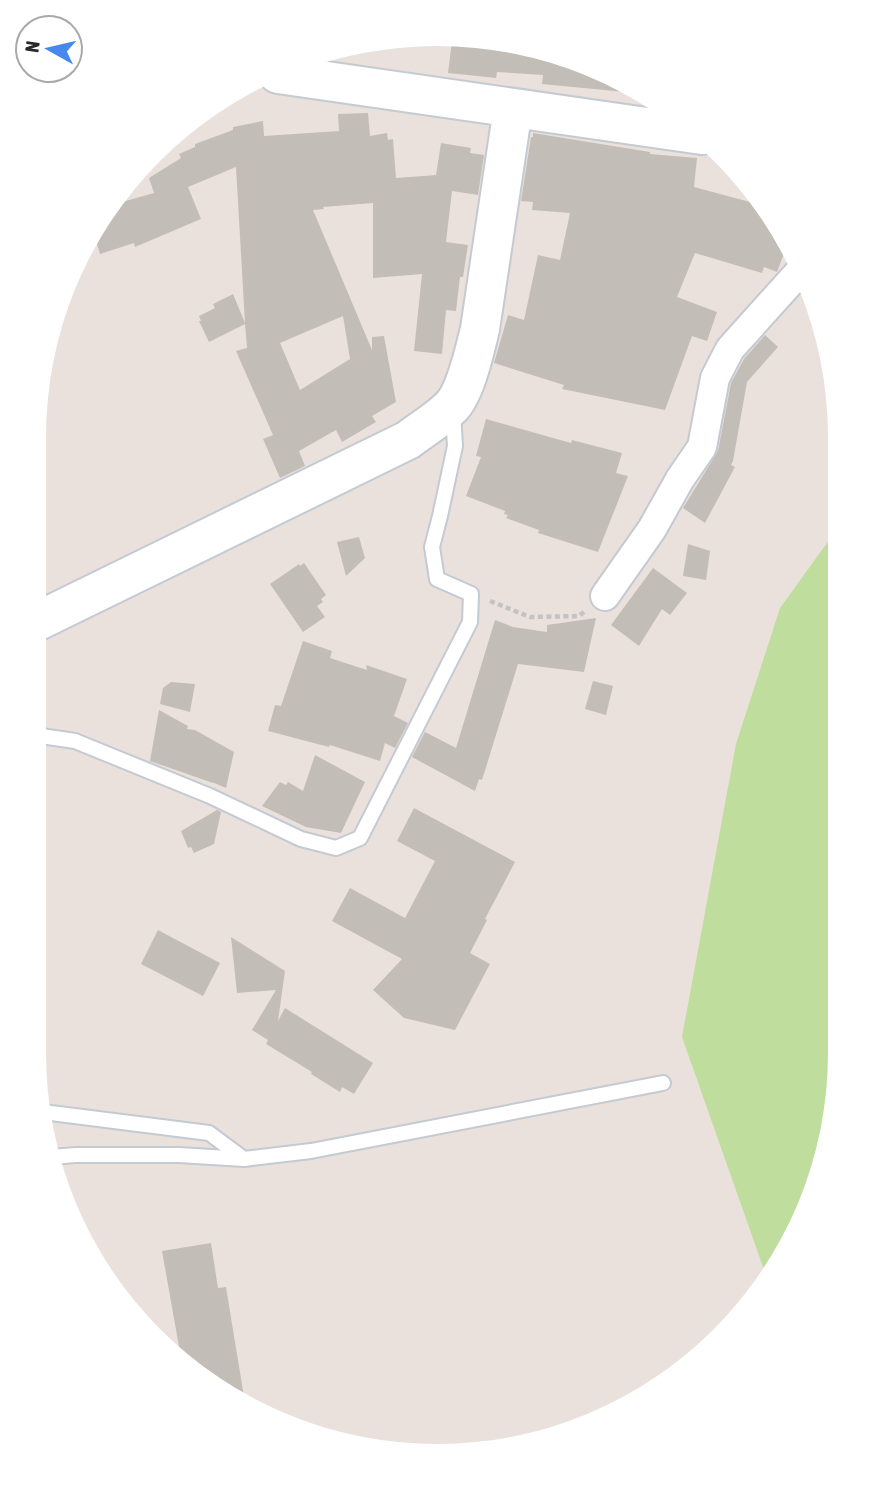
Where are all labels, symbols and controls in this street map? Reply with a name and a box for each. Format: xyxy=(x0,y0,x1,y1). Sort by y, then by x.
north arrow xyxy=(14,14,84,84)
text: N xyxy=(20,40,44,54)

